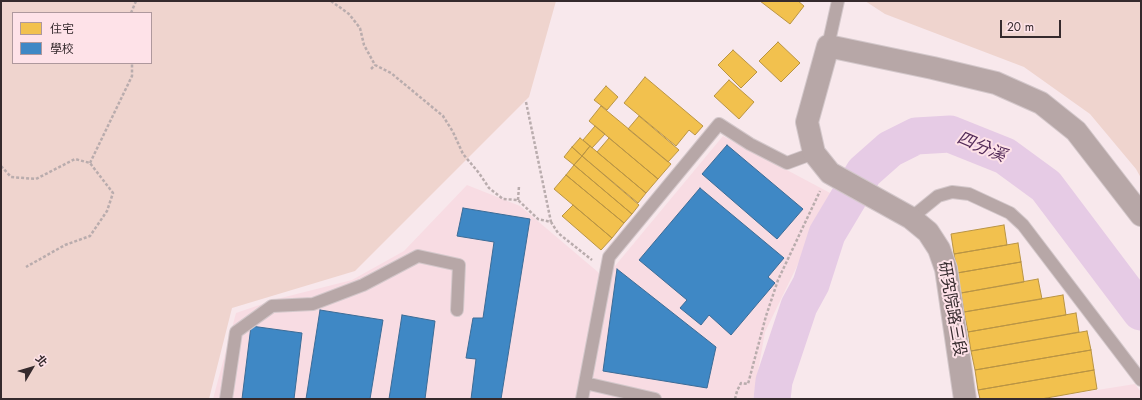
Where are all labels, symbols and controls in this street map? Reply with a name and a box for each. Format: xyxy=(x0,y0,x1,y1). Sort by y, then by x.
legend xyxy=(12,12,152,64)
scale bar xyxy=(1002,12,1063,38)
text: 20 m xyxy=(1007,18,1034,36)
text: 住宅 xyxy=(50,20,74,38)
text: 學校 xyxy=(50,40,74,58)
water label: 四分溪 xyxy=(954,129,1008,167)
street label: 研究院路三段 xyxy=(933,260,969,358)
north arrow xyxy=(12,348,52,388)
text: 北 xyxy=(32,351,51,370)

